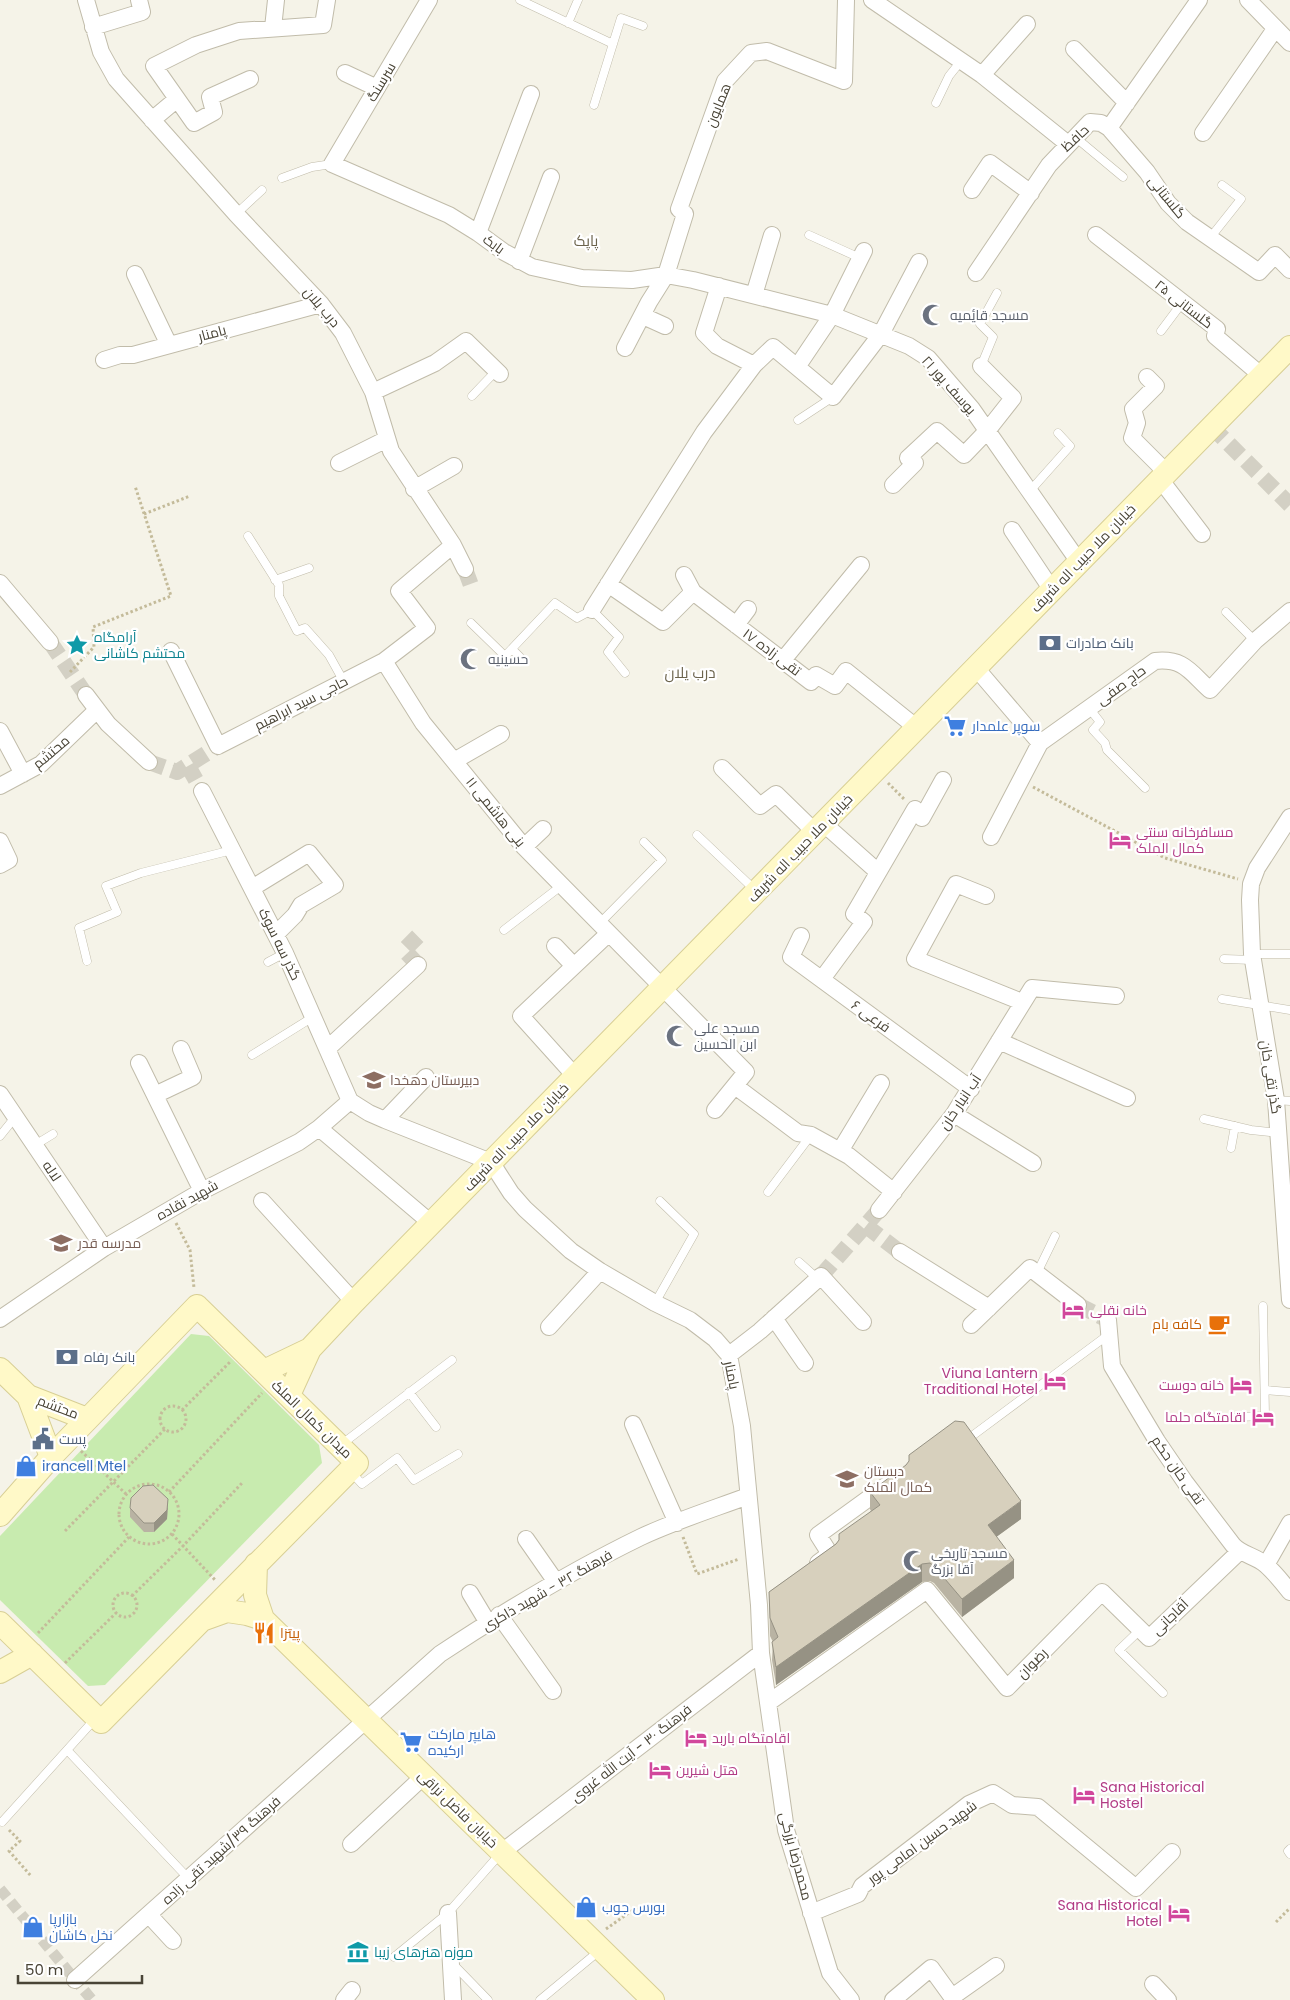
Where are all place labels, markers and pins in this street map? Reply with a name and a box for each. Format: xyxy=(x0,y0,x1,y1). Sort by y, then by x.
mosque icon: مسجد قایٔمیه xyxy=(920,302,946,328)
place label: مسجد قایٔمیه xyxy=(950,305,1029,325)
place label: آرامگاه محتشم کاشانی xyxy=(94,627,185,663)
bank icon: بانک صادرات xyxy=(1037,630,1063,656)
place icon: آرامگاه محتشم کاشانی xyxy=(64,632,90,658)
place label: بانک صادرات xyxy=(1066,633,1134,653)
mosque icon: حسینیه xyxy=(458,646,484,672)
place label: حسینیه xyxy=(488,649,528,669)
supermarket icon: سوپر علمدار xyxy=(942,713,968,739)
place label: سوپر علمدار xyxy=(971,716,1040,736)
place label: مسافرخانه سنتی کمال الملک xyxy=(1136,822,1234,858)
hotel icon: مسافرخانه سنتی کمال الملک xyxy=(1107,827,1133,853)
place label: مسجد علی ابن الحسین xyxy=(694,1018,760,1054)
mosque icon: مسجد علی ابن الحسین xyxy=(664,1023,690,1049)
school or university icon: دبیرستان دهخدا xyxy=(361,1067,387,1093)
place label: دبیرستان دهخدا xyxy=(390,1070,479,1090)
school or university icon: مدرسه قدر xyxy=(48,1230,74,1256)
place label: مدرسه قدر xyxy=(77,1233,141,1253)
hotel icon: خانه نقلی xyxy=(1060,1297,1086,1323)
place label: خانه نقلی xyxy=(1090,1300,1147,1320)
cafe icon: کافه بام xyxy=(1206,1311,1232,1337)
place label: کافه بام xyxy=(1152,1314,1202,1334)
bank icon: بانک رفاه xyxy=(54,1344,80,1370)
place label: بانک رفاه xyxy=(84,1347,135,1367)
place label: Viuna Lantern Traditional Hotel xyxy=(924,1363,1038,1399)
hotel icon: Viuna Lantern Traditional Hotel xyxy=(1042,1368,1068,1394)
hotel icon: خانه دوست xyxy=(1228,1372,1254,1398)
place label: خانه دوست xyxy=(1159,1375,1224,1395)
hotel icon: اقامتگاه حلما xyxy=(1250,1404,1276,1430)
place label: اقامتگاه حلما xyxy=(1165,1407,1246,1427)
public building icon: پست xyxy=(30,1426,56,1452)
place label: پست xyxy=(59,1429,86,1449)
shop icon: irancell Mtel xyxy=(13,1453,39,1479)
place label: irancell Mtel xyxy=(42,1456,126,1476)
place label: دبستان کمال الملک xyxy=(864,1461,932,1497)
school or university icon: دبستان کمال الملک xyxy=(834,1466,860,1492)
place label: مسجد تاریخی آقا بزرگ xyxy=(931,1543,1008,1579)
mosque icon: مسجد تاریخی آقا بزرگ xyxy=(901,1548,927,1574)
restaurant icon: پیتزا xyxy=(251,1620,277,1646)
place label: پیتزا xyxy=(280,1623,300,1643)
place label: هایپر مارکت ارکیده xyxy=(428,1724,496,1760)
hotel icon: اقامتگاه باربد xyxy=(683,1725,709,1751)
place label: اقامتگاه باربد xyxy=(712,1728,790,1748)
supermarket icon: هایپر مارکت ارکیده xyxy=(398,1729,424,1755)
hotel icon: هتل شیرین xyxy=(647,1757,673,1783)
place label: هتل شیرین xyxy=(676,1760,738,1780)
place label: Sana Historical Hostel xyxy=(1100,1777,1204,1813)
hotel icon: Sana Historical Hostel xyxy=(1071,1782,1097,1808)
shop icon: بورس جوب xyxy=(573,1894,599,1920)
place label: Sana Historical Hotel xyxy=(1058,1895,1162,1931)
place label: بورس جوب xyxy=(602,1897,665,1917)
hotel icon: Sana Historical Hotel xyxy=(1166,1900,1192,1926)
place label: بازارپا نخل کاشان xyxy=(49,1909,113,1945)
shop icon: بازارپا نخل کاشان xyxy=(20,1914,46,1940)
museum icon: موزه هنرهای زیبا xyxy=(345,1939,371,1965)
place label: موزه هنرهای زیبا xyxy=(374,1942,473,1962)

